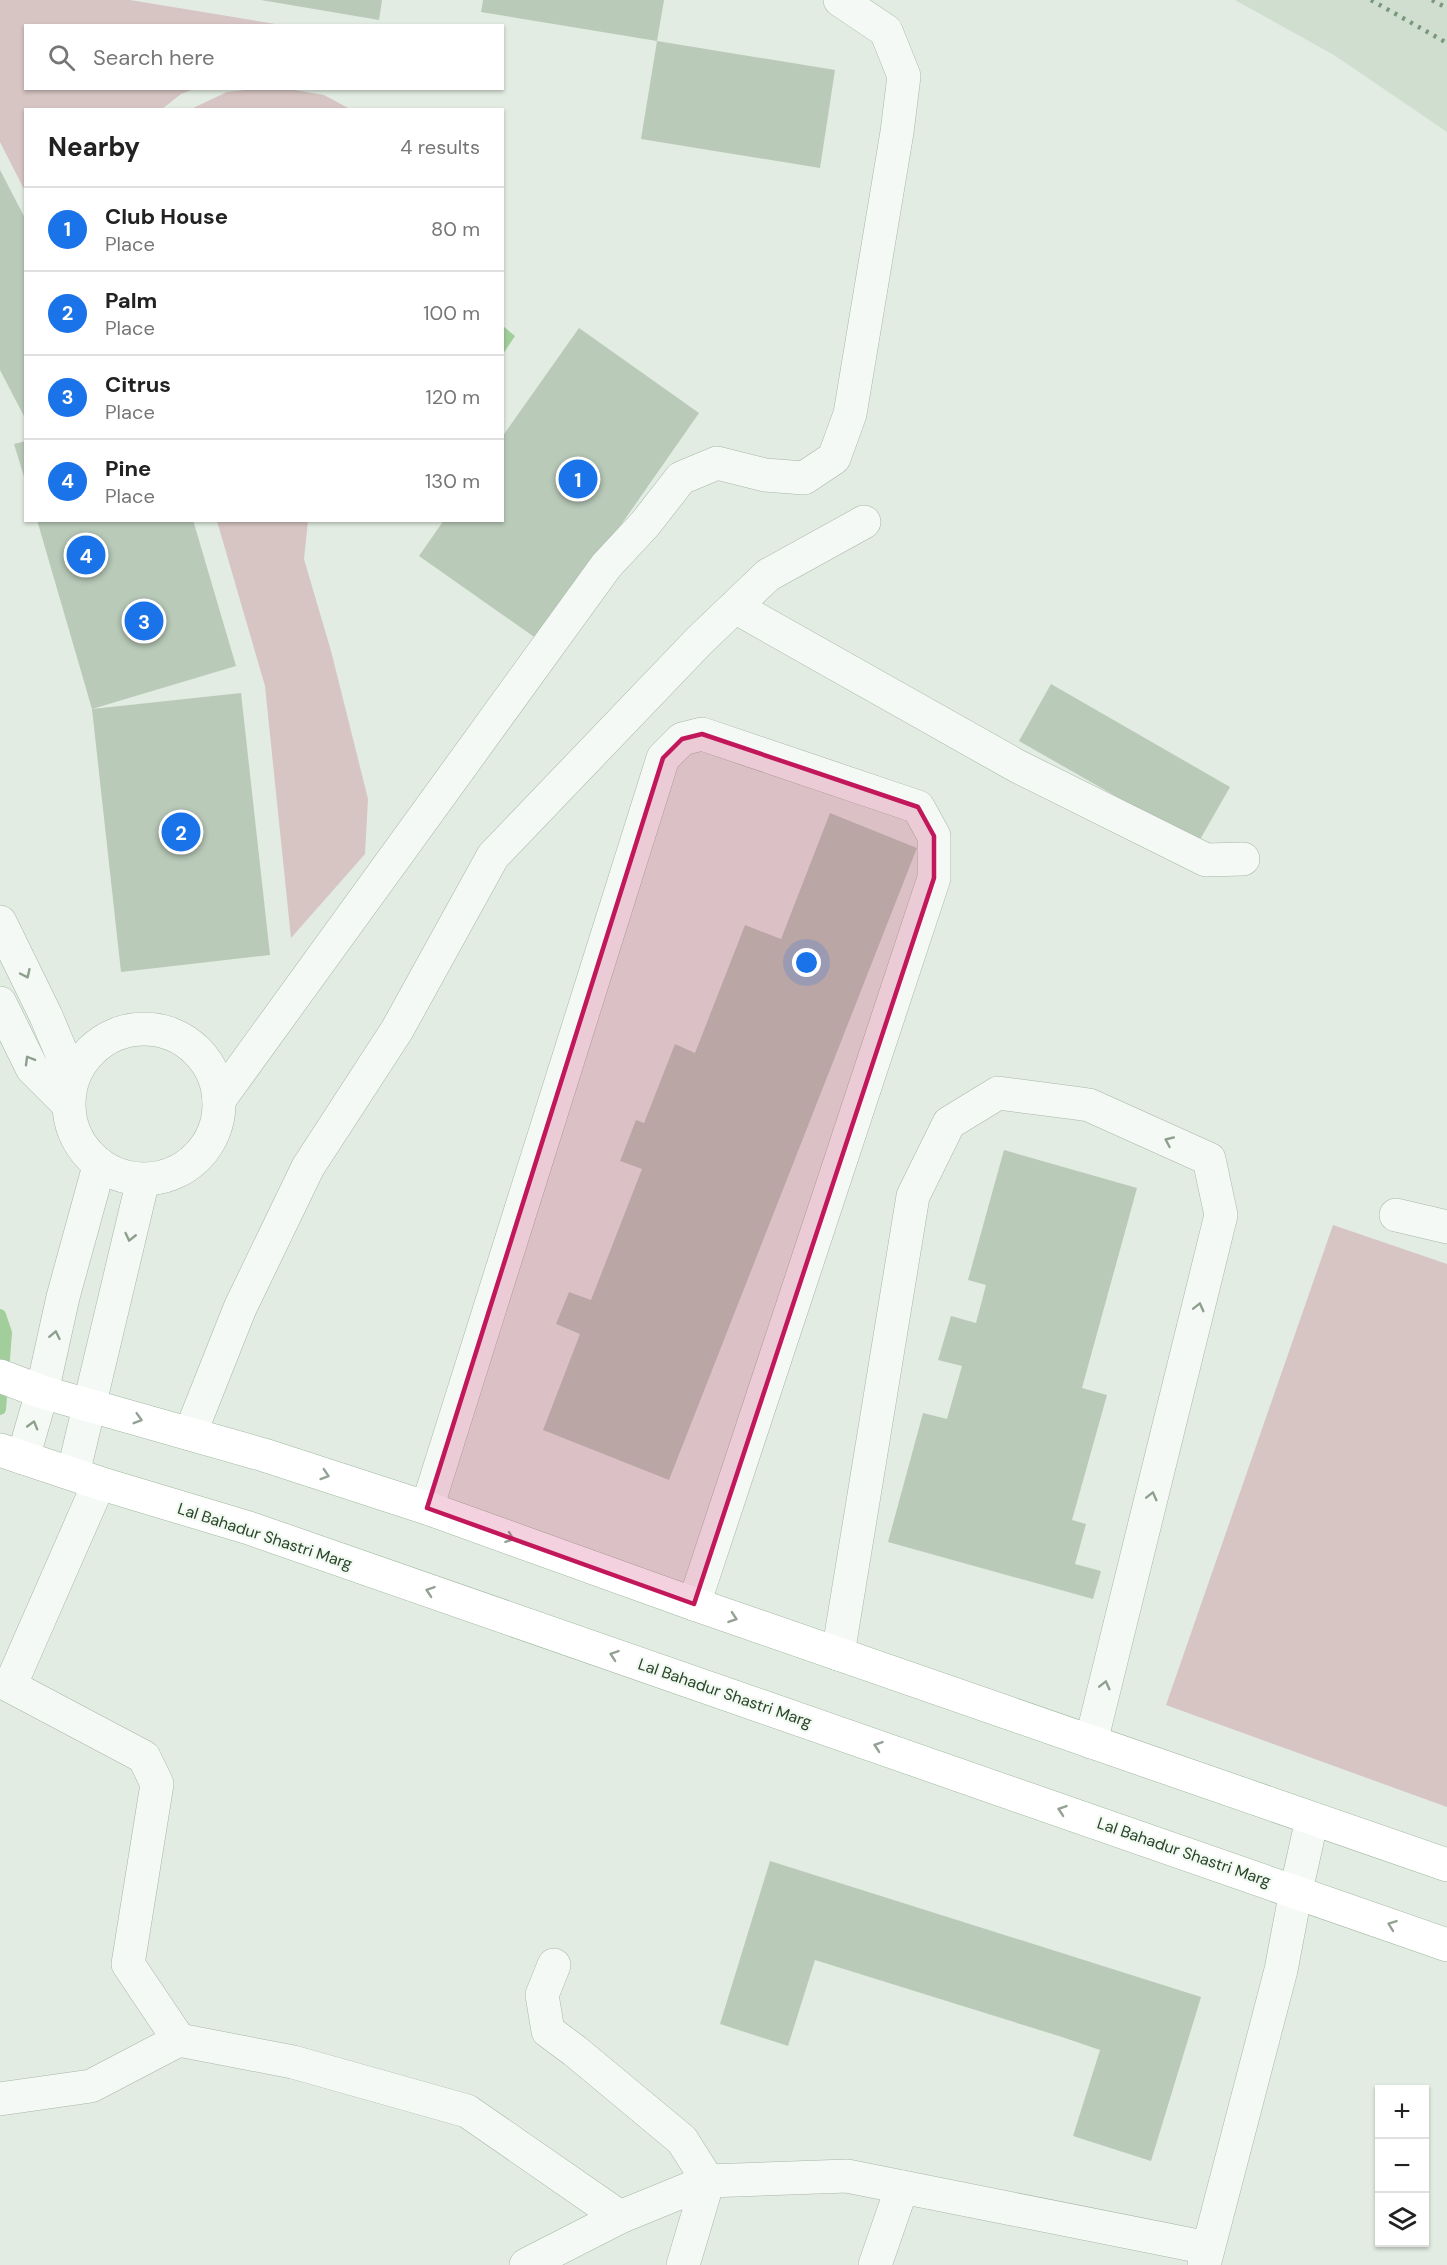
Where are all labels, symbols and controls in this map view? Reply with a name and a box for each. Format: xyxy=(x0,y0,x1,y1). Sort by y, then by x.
search box xyxy=(24,24,504,90)
icon: search xyxy=(45,41,78,74)
text: Search here xyxy=(93,43,214,72)
text: Nearby xyxy=(48,130,140,164)
text: 4 results xyxy=(400,134,480,160)
text: Club House xyxy=(105,202,228,231)
text: 1 xyxy=(64,216,71,242)
text: 80 m xyxy=(431,216,480,242)
text: Place xyxy=(105,231,155,257)
text: Palm xyxy=(105,286,157,315)
text: 2 xyxy=(62,300,73,326)
text: 100 m xyxy=(423,300,480,326)
text: Place xyxy=(105,315,155,341)
text: Citrus xyxy=(105,370,171,399)
text: 3 xyxy=(61,384,74,410)
text: 120 m xyxy=(426,384,480,410)
text: Place xyxy=(105,399,155,425)
text: Pine xyxy=(105,454,151,483)
pin: 1 xyxy=(558,456,598,502)
text: 4 xyxy=(61,468,74,494)
text: 130 m xyxy=(425,468,480,494)
text: Place xyxy=(105,483,155,509)
pin: 4 xyxy=(66,532,106,578)
pin: 3 xyxy=(124,598,164,644)
pin: 2 xyxy=(162,810,201,854)
your location xyxy=(792,948,821,977)
one-way arrow xyxy=(18,968,30,979)
one-way arrow xyxy=(25,1056,36,1067)
one-way arrow xyxy=(1165,1136,1176,1148)
one-way arrow xyxy=(124,1232,137,1242)
one-way arrow xyxy=(1191,1302,1204,1312)
one-way arrow xyxy=(48,1330,61,1340)
one-way arrow xyxy=(132,1412,143,1424)
one-way arrow xyxy=(26,1420,38,1431)
one-way arrow xyxy=(319,1468,330,1480)
one-way arrow xyxy=(1144,1491,1157,1501)
street label: Lal Bahadur Shastri Marg xyxy=(175,1498,355,1574)
one-way arrow xyxy=(504,1530,514,1543)
one-way arrow xyxy=(425,1585,436,1598)
one-way arrow xyxy=(727,1610,737,1623)
one-way arrow xyxy=(609,1649,620,1662)
street label: Lal Bahadur Shastri Marg xyxy=(635,1653,815,1733)
one-way arrow xyxy=(1098,1680,1111,1690)
one-way arrow xyxy=(873,1740,884,1753)
one-way arrow xyxy=(1057,1804,1068,1817)
street label: Lal Bahadur Shastri Marg xyxy=(1094,1812,1274,1892)
one-way arrow xyxy=(1387,1920,1398,1933)
map controls xyxy=(1375,2085,1429,2247)
button: + xyxy=(1375,2085,1429,2139)
button: − xyxy=(1375,2139,1429,2193)
button: layers xyxy=(1375,2193,1429,2247)

